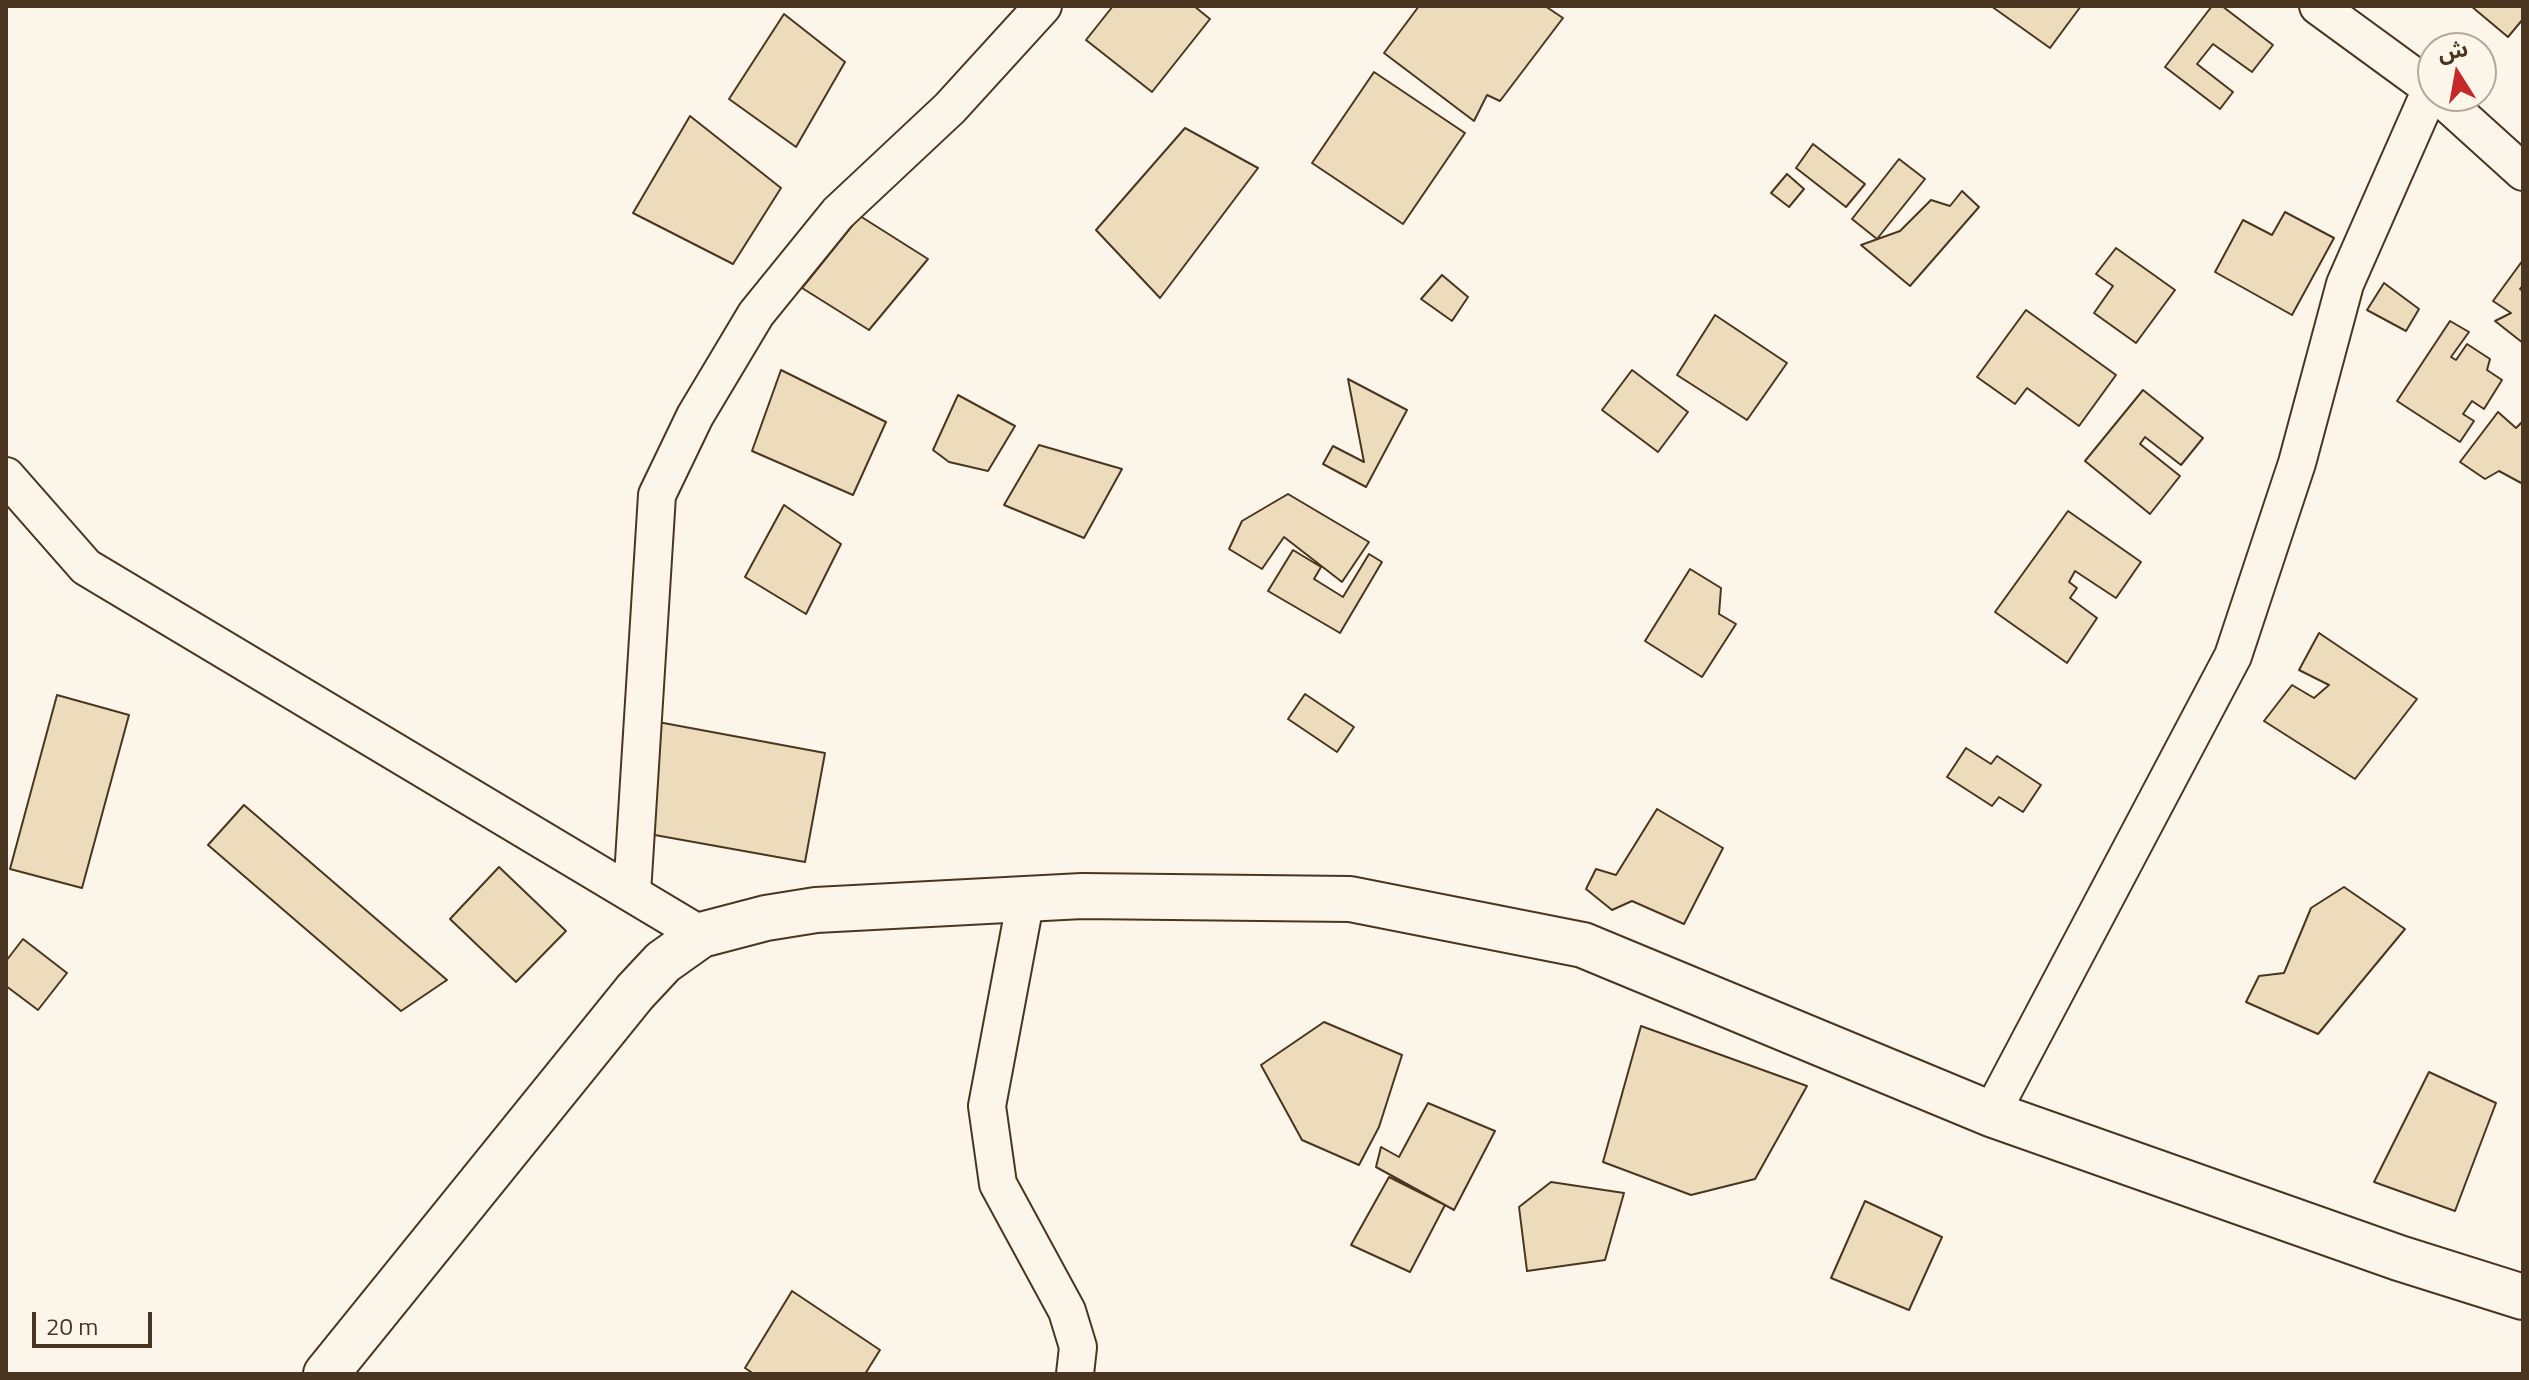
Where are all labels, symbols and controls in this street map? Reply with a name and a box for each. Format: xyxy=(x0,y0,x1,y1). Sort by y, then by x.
text: ش xyxy=(2435,31,2471,70)
north arrow xyxy=(2417,32,2497,112)
scale bar xyxy=(36,1296,156,1346)
text: 20 m xyxy=(46,1308,98,1344)

